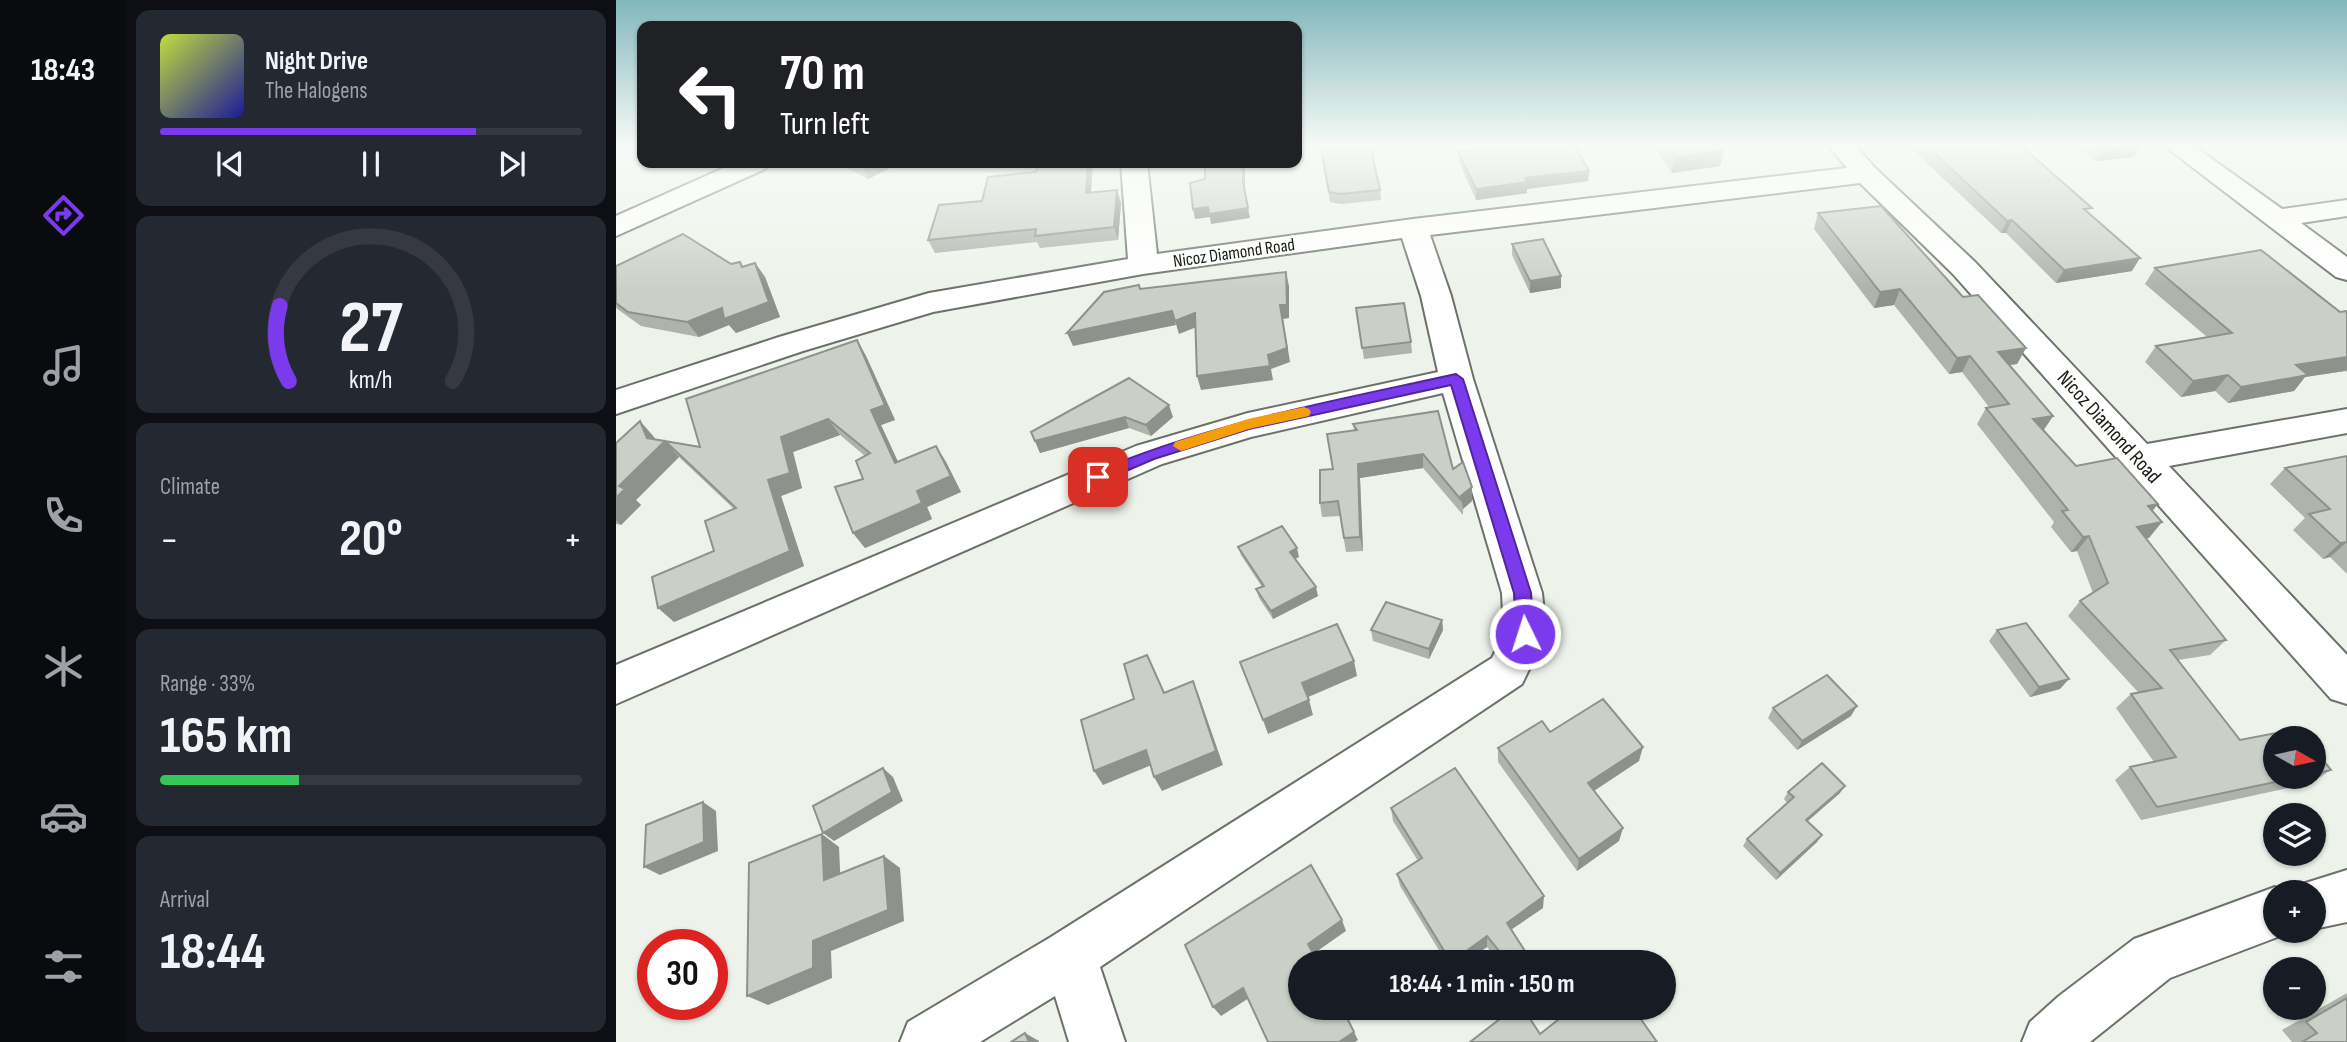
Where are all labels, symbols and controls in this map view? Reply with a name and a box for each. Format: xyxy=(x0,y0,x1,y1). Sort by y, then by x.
text: 70 m xyxy=(780,45,865,104)
text: Night Drive xyxy=(265,46,368,77)
icon: left xyxy=(665,49,756,140)
text: 18:43 xyxy=(31,51,95,90)
text: The Halogens xyxy=(265,77,368,105)
text: Turn left xyxy=(780,105,870,144)
icon: previous xyxy=(211,145,249,183)
icon: pause xyxy=(352,145,390,183)
icon: next xyxy=(493,145,531,183)
icon: directions xyxy=(39,191,88,240)
street label: Nicoz Diamond Road xyxy=(1172,234,1296,272)
text: 27 xyxy=(339,285,403,373)
icon: music xyxy=(39,341,88,390)
text: km/h xyxy=(349,364,393,395)
street label: Nicoz Diamond Road xyxy=(2052,366,2166,488)
pin xyxy=(1068,447,1128,507)
icon: arrive xyxy=(1079,458,1117,496)
text: Climate xyxy=(160,473,220,501)
icon: phone xyxy=(39,491,88,540)
text: 20° xyxy=(339,508,403,571)
text: − xyxy=(160,518,179,563)
text: + xyxy=(563,518,582,563)
position arrow xyxy=(1488,597,1562,671)
icon: climate xyxy=(39,642,88,691)
text: Range · 33% xyxy=(160,670,255,698)
text: 165 km xyxy=(160,705,292,768)
north arrow xyxy=(2263,726,2326,789)
map controls xyxy=(2263,726,2326,1020)
icon: car xyxy=(39,792,88,841)
button: layers xyxy=(2263,803,2326,866)
button: + xyxy=(2263,880,2326,943)
text: Arrival xyxy=(160,886,209,914)
text: 18:44 xyxy=(160,921,265,984)
speed limit sign: 30 xyxy=(637,929,728,1020)
icon: filters xyxy=(39,942,88,991)
button: − xyxy=(2263,957,2326,1020)
text: 18:44 · 1 min · 150 m xyxy=(1390,969,1574,1000)

